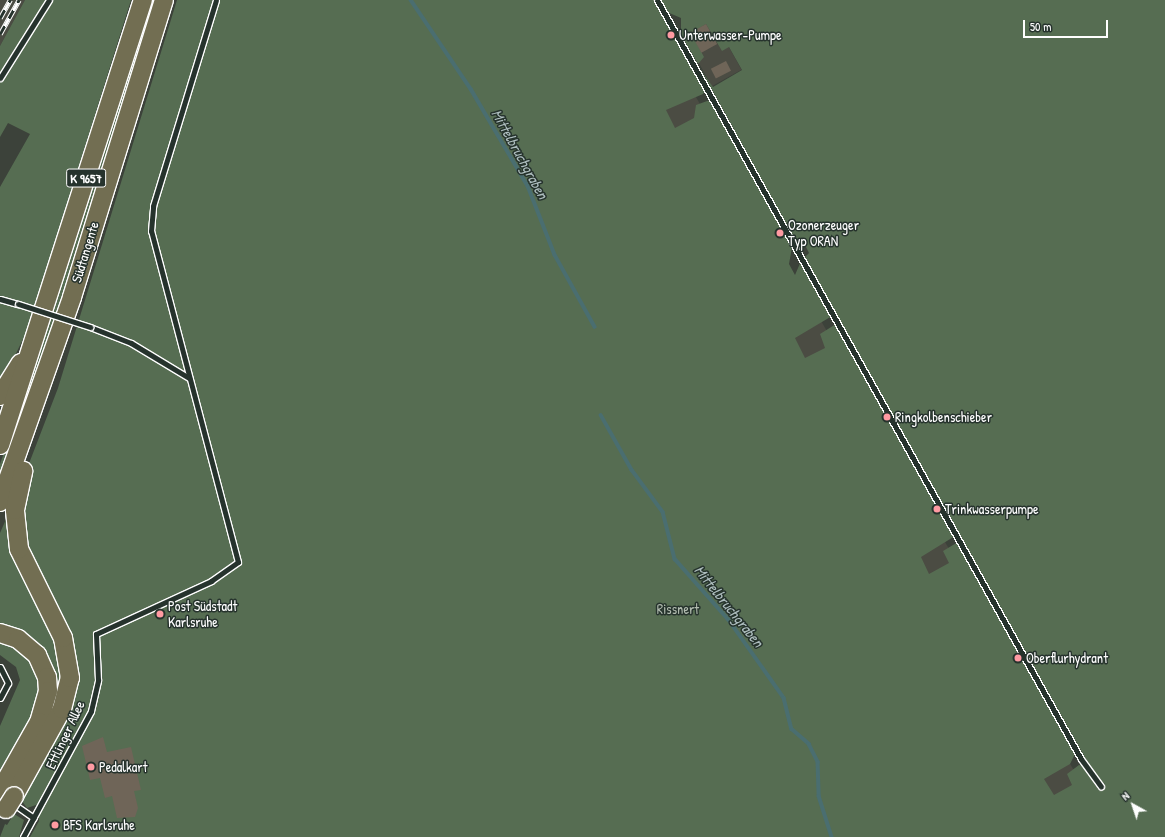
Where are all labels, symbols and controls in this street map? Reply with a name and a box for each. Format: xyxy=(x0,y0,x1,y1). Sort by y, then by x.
scale bar xyxy=(1025,12,1110,38)
text: 50 m xyxy=(1030,18,1051,35)
place label: Unterwasser-Pumpe xyxy=(679,27,782,43)
marker: Unterwasser-Pumpe xyxy=(666,30,676,40)
water label: Mittelbruchgraben xyxy=(488,106,552,202)
road number: K 9657 xyxy=(66,167,106,189)
place label: Ozonerzeuger Typ ORAN xyxy=(788,217,859,250)
street label: Südtangente xyxy=(68,220,102,284)
marker: Ozonerzeuger Typ ORAN xyxy=(775,228,785,238)
place label: Ringkolbenschieber xyxy=(895,409,992,425)
marker: Ringkolbenschieber xyxy=(882,412,892,422)
place label: Trinkwasserpumpe xyxy=(945,501,1039,517)
marker: Trinkwasserpumpe xyxy=(932,504,942,514)
water label: Mittelbruchgraben xyxy=(691,562,767,650)
place label: Post Südstadt Karlsruhe xyxy=(168,598,237,630)
park label: Rissnert xyxy=(657,601,699,617)
marker: Post Südstadt Karlsruhe xyxy=(155,609,165,619)
place label: Oberflurhydrant xyxy=(1026,650,1108,666)
marker: Oberflurhydrant xyxy=(1013,653,1023,663)
street label: Ettlinger Allee xyxy=(42,698,88,772)
place label: Pedalkart xyxy=(99,759,147,775)
marker: Pedalkart xyxy=(86,762,96,772)
north arrow xyxy=(1113,785,1153,825)
text: N xyxy=(1119,789,1132,803)
place label: BFS Karlsruhe xyxy=(63,817,135,833)
marker: BFS Karlsruhe xyxy=(50,820,60,830)

